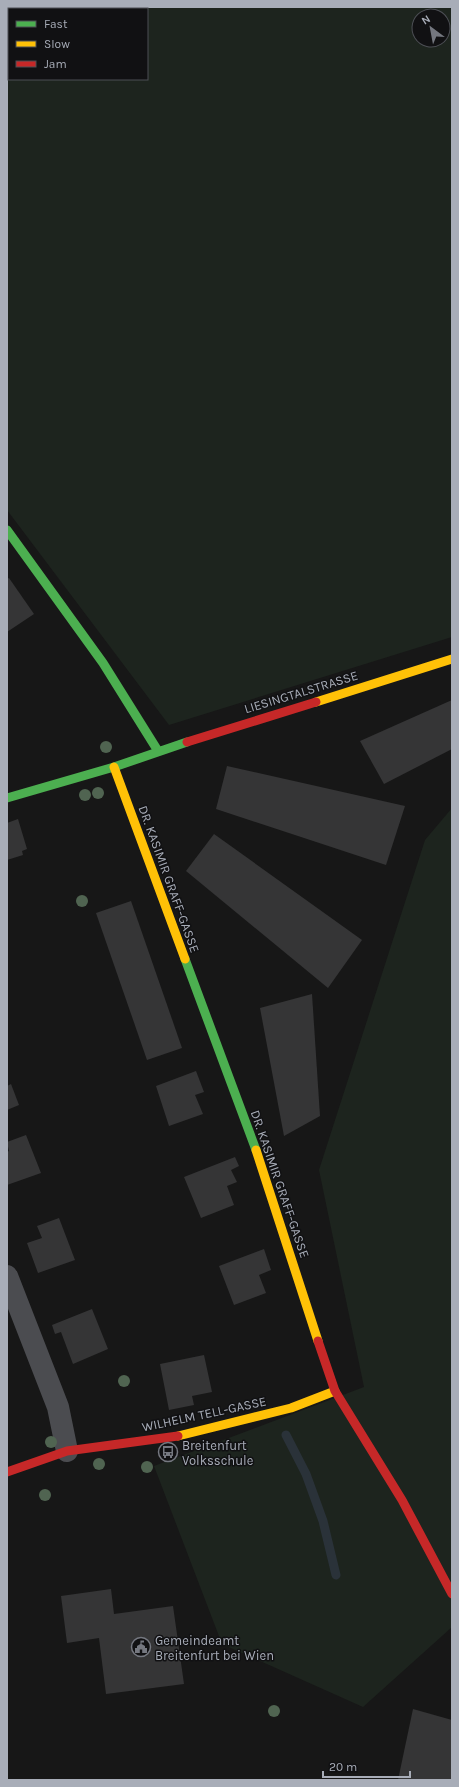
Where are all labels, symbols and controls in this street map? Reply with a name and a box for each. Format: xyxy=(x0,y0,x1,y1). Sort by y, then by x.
legend xyxy=(8,8,148,80)
north arrow xyxy=(411,8,451,48)
text: N xyxy=(419,12,433,28)
text: Fast xyxy=(44,17,68,31)
text: Slow xyxy=(44,37,70,51)
text: Jam xyxy=(44,57,67,71)
street label: LIESINGTALSTRASSE xyxy=(242,668,360,716)
street label: DR. KASIMIR GRAFF-GASSE xyxy=(135,803,203,955)
street label: DR. KASIMIR GRAFF-GASSE xyxy=(248,1108,312,1260)
street label: WILHELM TELL-GASSE xyxy=(140,1393,268,1435)
place label: Breitenfurt Volksschule xyxy=(182,1438,254,1468)
bus stop icon: Breitenfurt Volksschule xyxy=(157,1441,179,1463)
place label: Gemeindeamt Breitenfurt bei Wien xyxy=(155,1633,274,1663)
public building icon: Gemeindeamt Breitenfurt bei Wien xyxy=(130,1636,152,1658)
scale bar xyxy=(323,1753,410,1779)
text: 20 m xyxy=(329,1760,357,1774)

